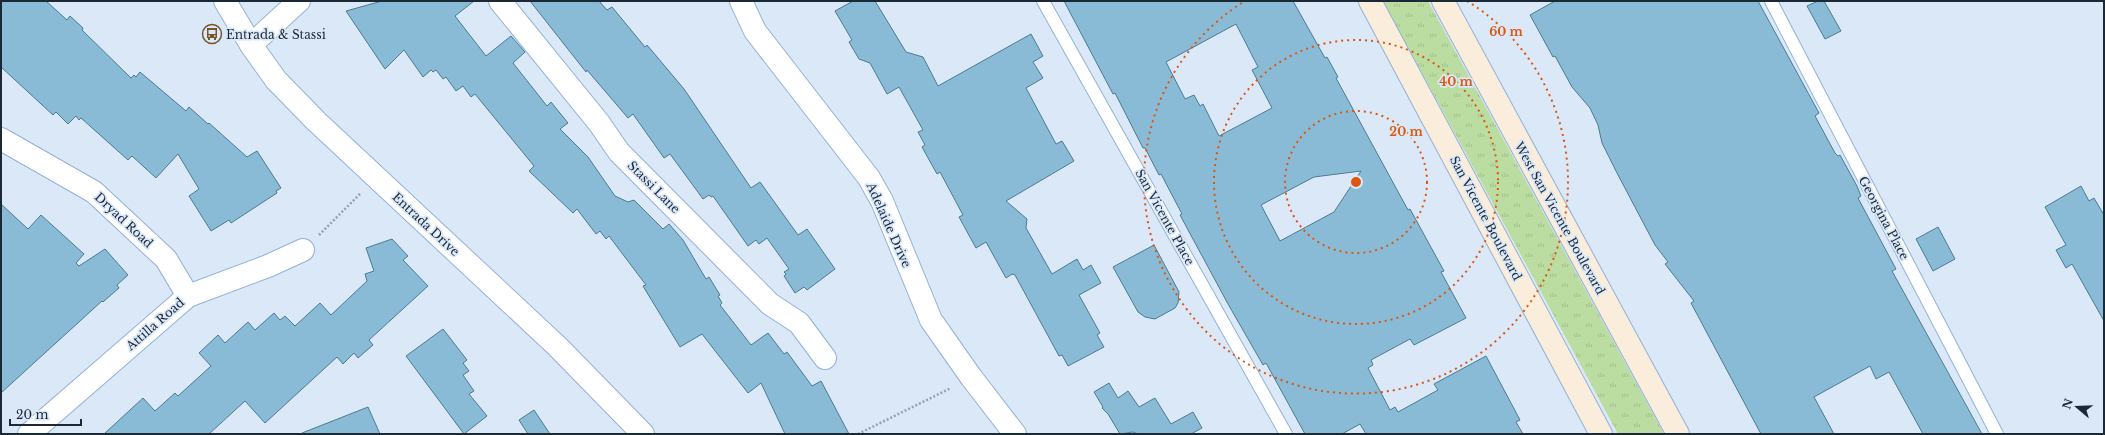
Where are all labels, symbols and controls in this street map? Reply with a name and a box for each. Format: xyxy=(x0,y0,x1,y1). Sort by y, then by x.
bus stop icon: Entrada & Stassi xyxy=(201,23,223,45)
text: 60 m xyxy=(1489,24,1524,39)
place label: Entrada & Stassi xyxy=(226,27,326,42)
text: 40 m xyxy=(1439,74,1473,89)
text: 20 m xyxy=(1389,124,1423,139)
street label: West San Vicente Boulevard xyxy=(1511,138,1608,297)
street label: San Vicente Boulevard xyxy=(1447,153,1525,283)
street label: Stassi Lane xyxy=(625,158,683,216)
street label: San Vicente Place xyxy=(1132,166,1198,268)
street label: Georgina Place xyxy=(1856,174,1912,262)
centre of rings xyxy=(1349,175,1363,189)
street label: Adelaide Drive xyxy=(863,179,914,270)
street label: Dryad Road xyxy=(92,189,156,251)
street label: Entrada Drive xyxy=(389,189,463,259)
street label: Attilla Road xyxy=(122,295,187,354)
north arrow xyxy=(2057,387,2097,427)
text: N xyxy=(2059,396,2076,411)
scale bar xyxy=(10,401,81,427)
text: 20 m xyxy=(16,407,48,422)

